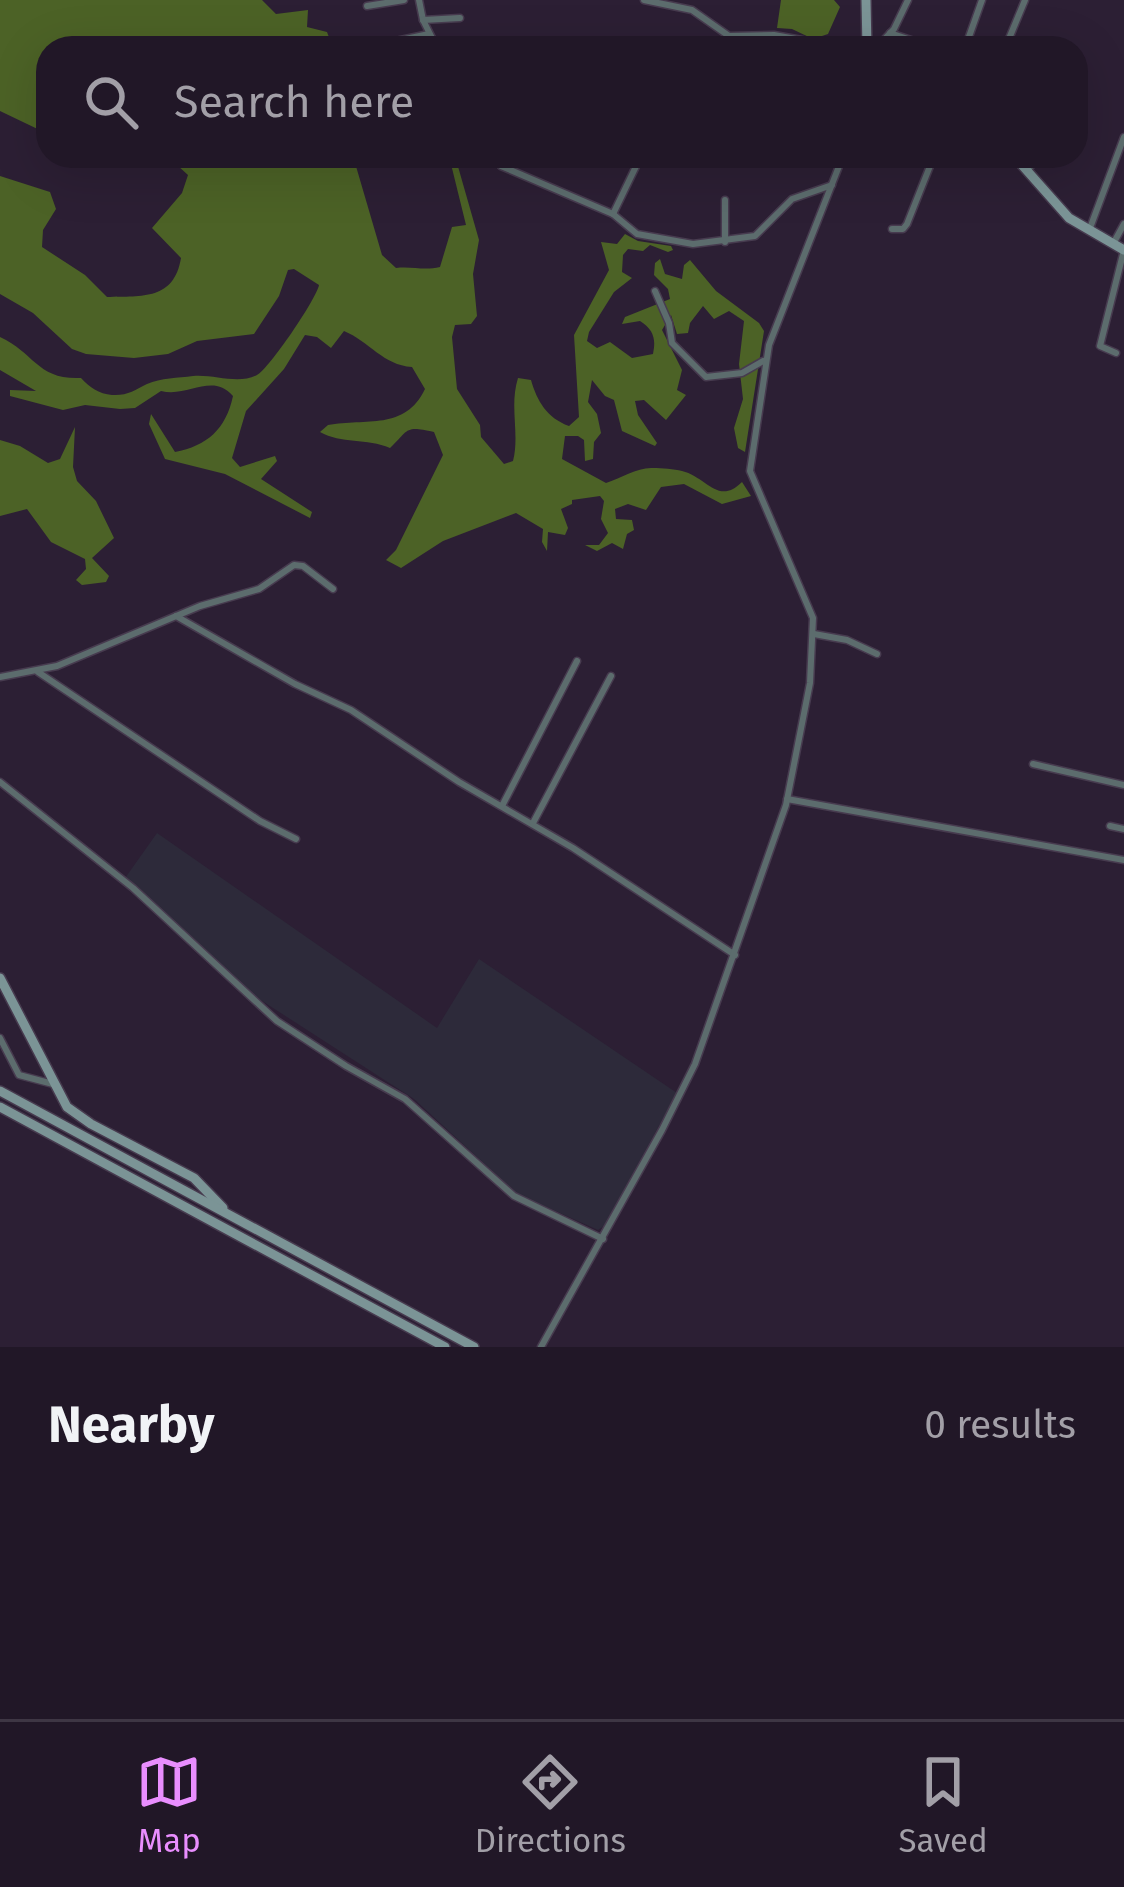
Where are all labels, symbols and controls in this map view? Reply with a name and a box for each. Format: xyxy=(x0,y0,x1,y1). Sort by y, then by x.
search box xyxy=(36,36,1088,168)
icon: search xyxy=(78,69,144,135)
text: Search here xyxy=(174,75,414,129)
text: Nearby xyxy=(48,1394,214,1456)
text: 0 results xyxy=(924,1402,1076,1448)
tab: Map xyxy=(136,1749,202,1861)
tab: Directions xyxy=(475,1749,626,1861)
tab: Saved xyxy=(898,1749,988,1861)

